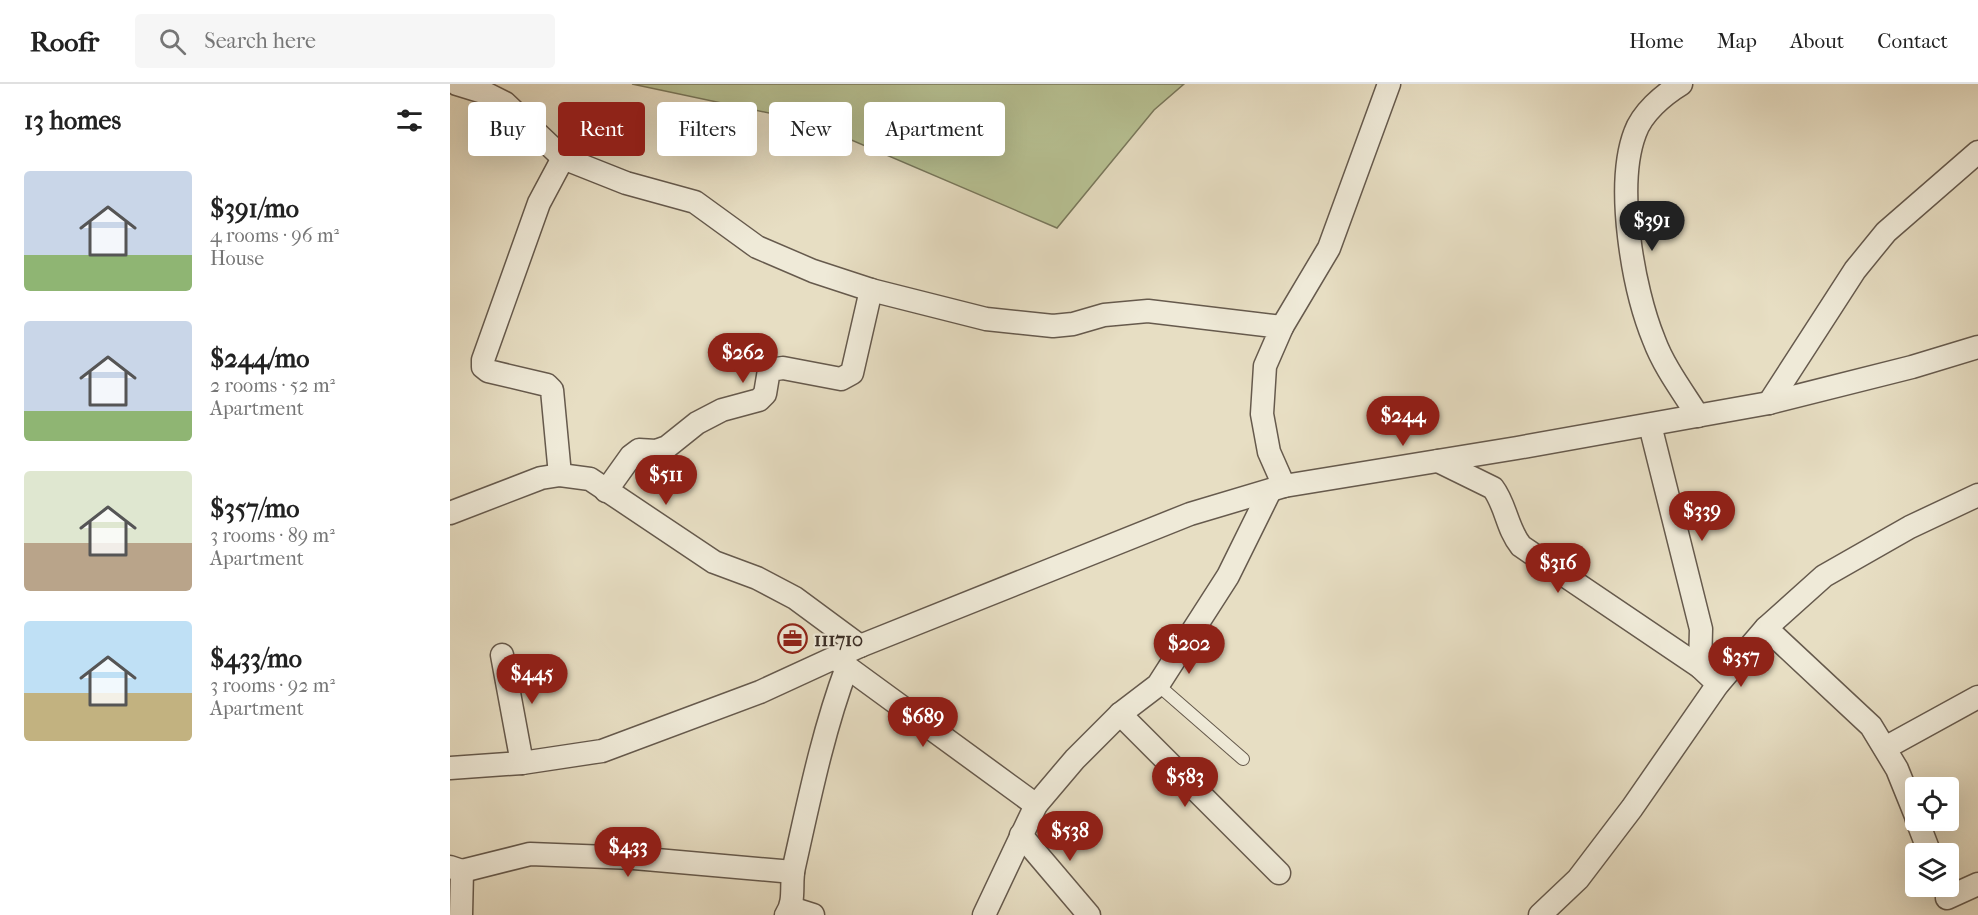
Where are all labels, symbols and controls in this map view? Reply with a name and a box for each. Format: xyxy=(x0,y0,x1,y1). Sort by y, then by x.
search box xyxy=(135,14,555,68)
text: Roofr xyxy=(30,25,99,58)
icon: search xyxy=(156,25,189,58)
text: Search here xyxy=(204,28,316,54)
text: Home xyxy=(1629,29,1684,53)
text: Map xyxy=(1717,29,1757,53)
text: About xyxy=(1790,29,1844,53)
text: Contact xyxy=(1877,29,1948,53)
chip: Buy xyxy=(468,102,546,156)
chip: Rent xyxy=(558,102,645,156)
chip: Filters xyxy=(657,102,757,156)
chip: New xyxy=(769,102,852,156)
chip: Apartment xyxy=(864,102,1005,156)
icon: filters xyxy=(393,104,426,137)
text: 13 homes xyxy=(24,105,121,136)
text: $391/mo xyxy=(210,193,299,224)
icon: home xyxy=(72,195,144,267)
pin: $391 xyxy=(1616,201,1688,252)
text: $391 xyxy=(1634,209,1670,232)
text: 4 rooms · 96 m² xyxy=(210,224,339,247)
text: House xyxy=(210,247,264,270)
pin: $262 xyxy=(707,333,779,384)
text: $262 xyxy=(722,341,764,364)
text: $244/mo xyxy=(210,343,310,374)
icon: home xyxy=(72,345,144,417)
text: 2 rooms · 52 m² xyxy=(210,374,335,397)
pin: $244 xyxy=(1367,396,1439,447)
text: Apartment xyxy=(210,397,304,420)
text: $244 xyxy=(1380,404,1426,427)
pin: $511 xyxy=(630,455,702,506)
text: $511 xyxy=(649,463,683,486)
pin: $339 xyxy=(1666,491,1738,542)
text: $357/mo xyxy=(210,493,300,524)
icon: home xyxy=(72,495,144,567)
text: $339 xyxy=(1683,499,1721,522)
text: 3 rooms · 89 m² xyxy=(210,524,335,547)
pin: $316 xyxy=(1522,543,1594,594)
text: Apartment xyxy=(210,547,304,570)
text: $316 xyxy=(1539,551,1577,574)
office icon: 111710 xyxy=(777,623,809,655)
pin: $202 xyxy=(1153,624,1225,675)
place label: 111710 xyxy=(814,628,863,651)
text: $202 xyxy=(1168,632,1210,655)
pin: $357 xyxy=(1705,637,1777,688)
text: $433/mo xyxy=(210,643,302,674)
icon: home xyxy=(72,645,144,717)
text: $357 xyxy=(1722,645,1760,668)
pin: $445 xyxy=(496,654,568,705)
text: $445 xyxy=(511,662,553,685)
text: 3 rooms · 92 m² xyxy=(210,674,335,697)
text: Apartment xyxy=(210,697,304,720)
pin: $689 xyxy=(887,697,959,748)
text: $689 xyxy=(902,705,944,728)
pin: $583 xyxy=(1149,757,1221,808)
text: $583 xyxy=(1166,765,1204,788)
map controls xyxy=(1905,777,1959,897)
button: locate xyxy=(1905,777,1959,831)
pin: $538 xyxy=(1034,811,1106,862)
text: $538 xyxy=(1051,819,1089,842)
pin: $433 xyxy=(592,827,664,878)
text: $433 xyxy=(608,835,648,858)
button: layers xyxy=(1905,843,1959,897)

